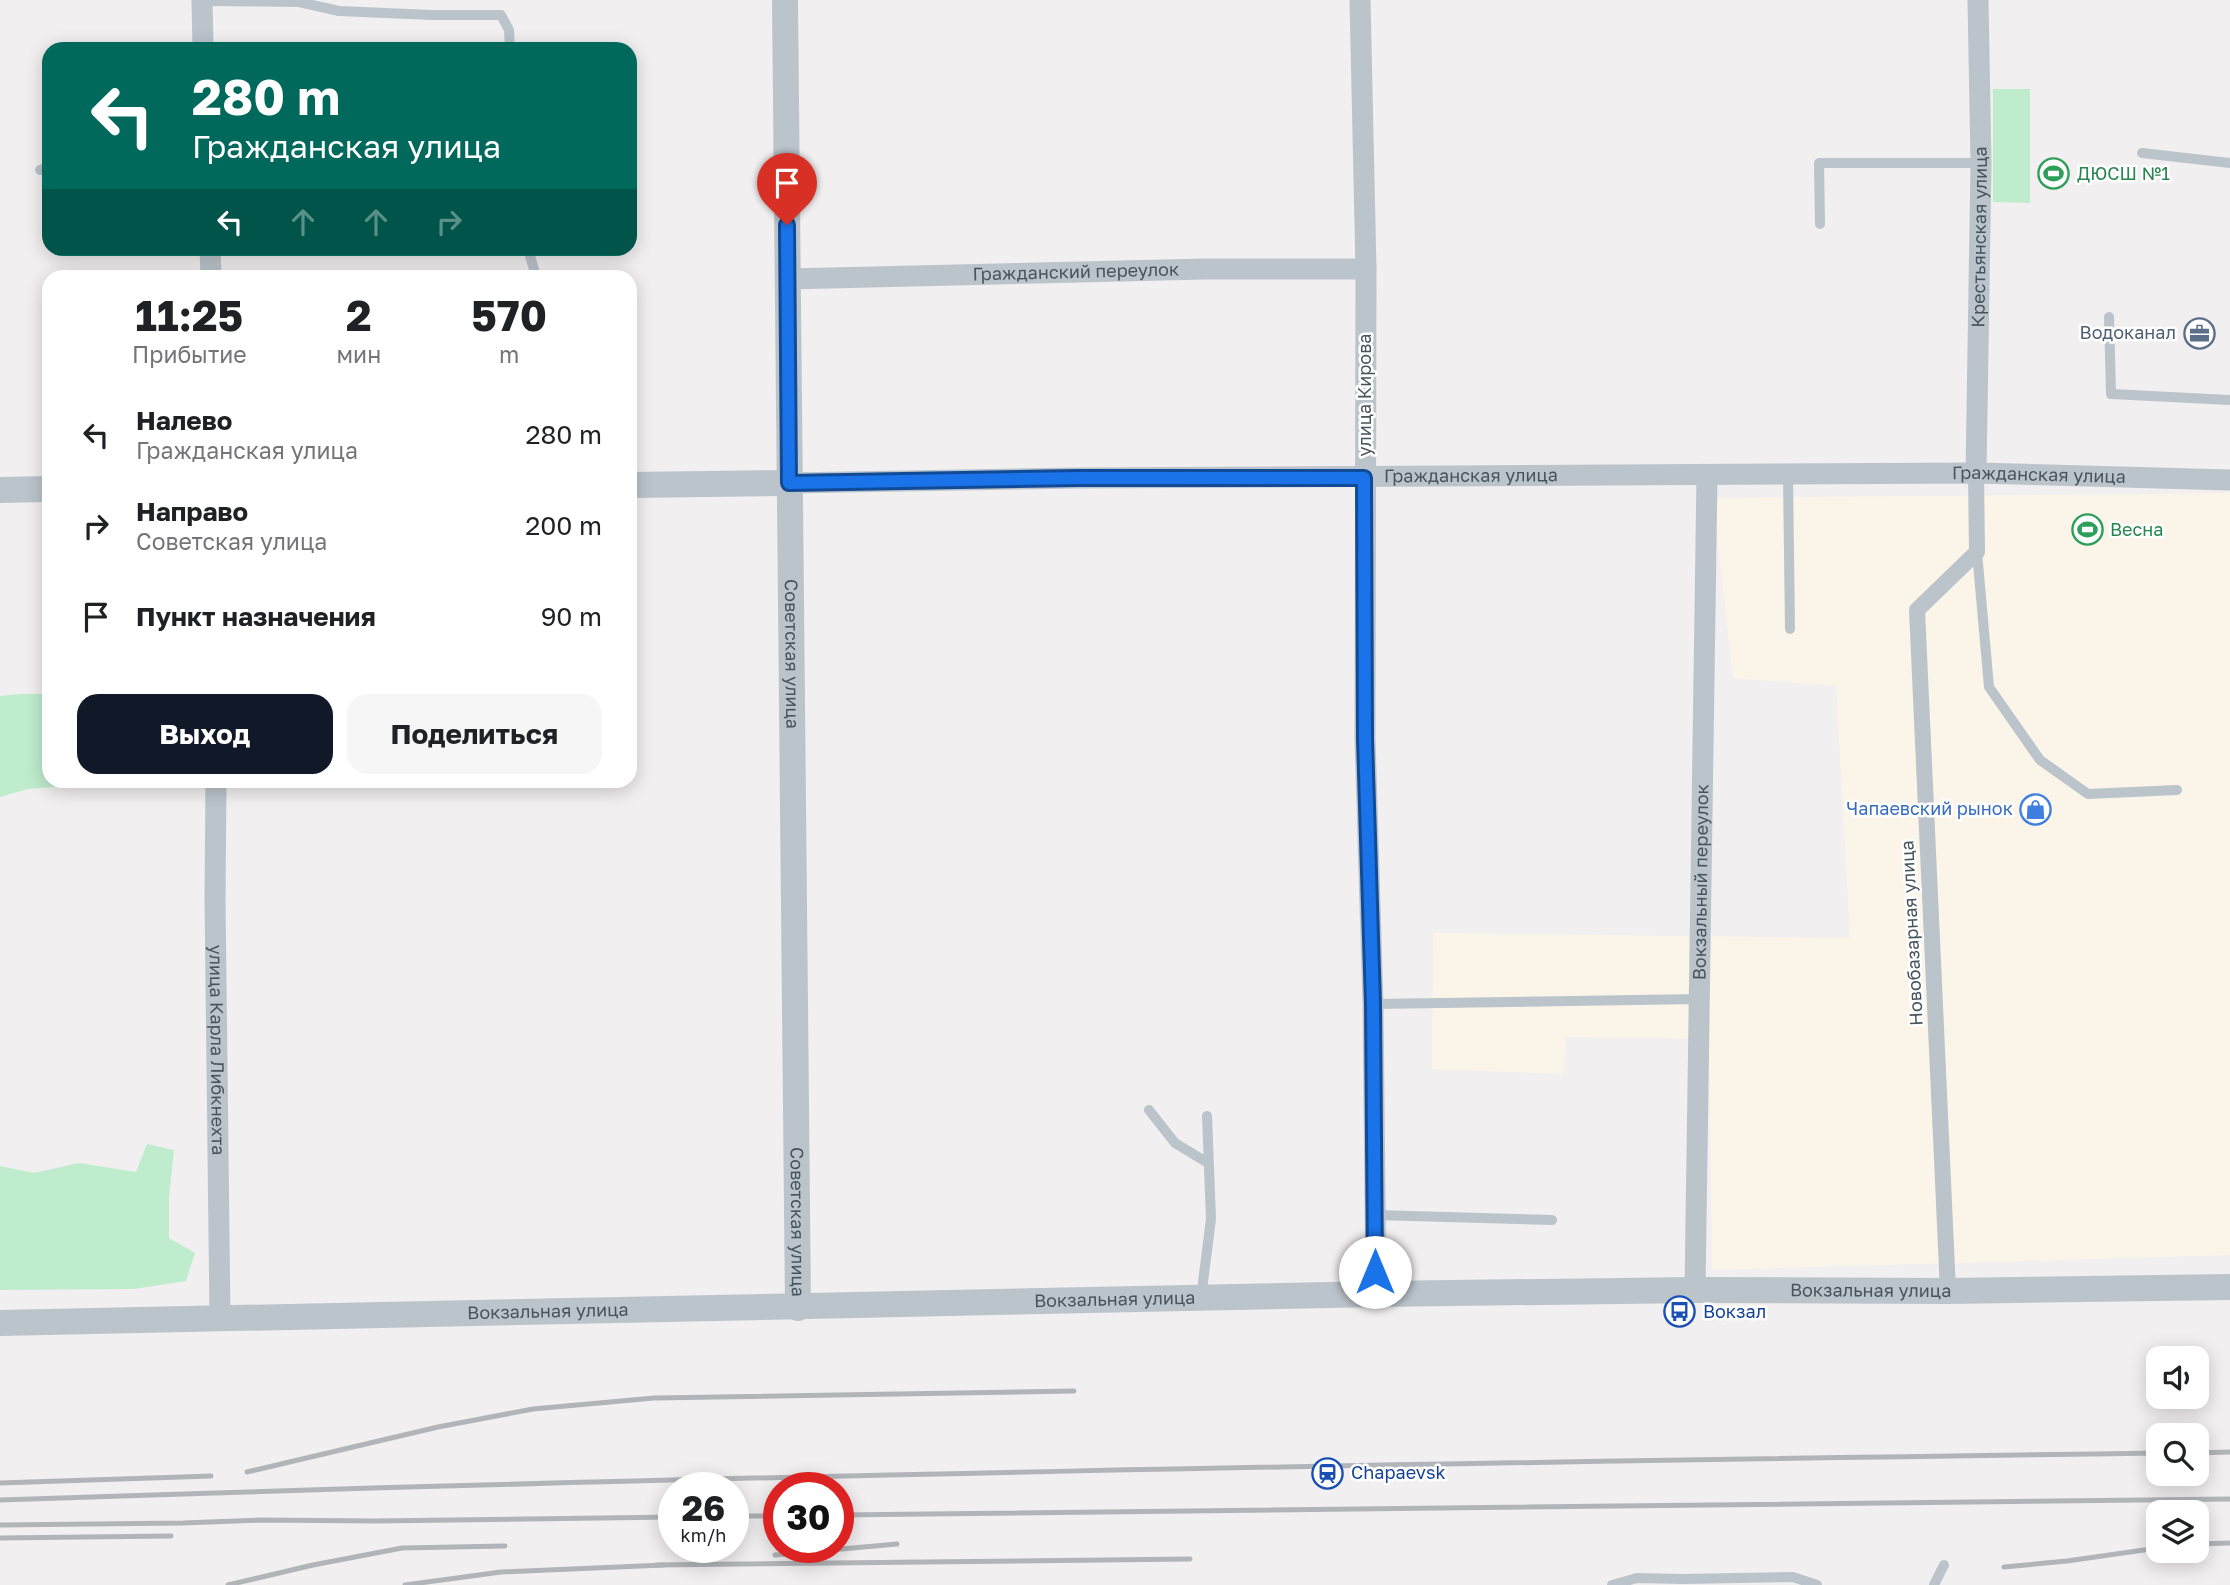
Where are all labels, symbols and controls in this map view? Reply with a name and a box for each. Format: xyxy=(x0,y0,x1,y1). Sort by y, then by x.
text: 280 m xyxy=(192,67,340,126)
icon: left xyxy=(77,70,168,161)
text: Гражданская улица xyxy=(192,127,501,165)
street label: Крестьянская улица xyxy=(1966,146,1991,328)
pin xyxy=(757,153,817,225)
sports icon: ДЮСШ №1 xyxy=(2037,157,2071,191)
place label: ДЮСШ №1 xyxy=(2077,162,2170,184)
icon: arrive xyxy=(768,164,806,202)
icon: left xyxy=(211,203,249,241)
icon: ahead xyxy=(284,203,322,241)
icon: ahead xyxy=(357,203,395,241)
icon: right xyxy=(430,203,468,241)
street label: Гражданский переулок xyxy=(972,258,1179,285)
text: 11:25 xyxy=(135,290,243,340)
text: 2 xyxy=(346,290,372,340)
text: 570 xyxy=(471,290,547,340)
office icon: Водоканал xyxy=(2182,316,2216,350)
place label: Водоканал xyxy=(2080,321,2176,343)
street label: улица Кирова xyxy=(1353,333,1375,457)
text: Прибытие xyxy=(132,340,247,368)
text: мин xyxy=(337,340,381,368)
text: m xyxy=(499,340,519,368)
text: Налево xyxy=(136,405,232,436)
icon: left xyxy=(77,416,115,454)
text: 280 m xyxy=(525,419,602,450)
text: Гражданская улица xyxy=(136,436,358,464)
street label: Гражданская улица xyxy=(1952,461,2126,487)
street label: Гражданская улица xyxy=(1384,463,1558,486)
text: Направо xyxy=(136,496,248,527)
icon: right xyxy=(77,507,115,545)
text: 200 m xyxy=(525,510,602,541)
sports icon: Весна xyxy=(2070,513,2104,547)
place label: Весна xyxy=(2110,518,2163,540)
text: Советская улица xyxy=(136,527,327,555)
street label: Советская улица xyxy=(781,579,804,729)
icon: arrive xyxy=(77,598,115,636)
text: Пункт назначения xyxy=(136,601,376,632)
text: 90 m xyxy=(541,601,602,632)
button: Выход xyxy=(77,694,333,774)
button: Поделиться xyxy=(347,694,602,774)
street label: Вокзальный переулок xyxy=(1688,784,1712,980)
shop icon: Чапаевский рынок xyxy=(2019,792,2053,826)
place label: Чапаевский рынок xyxy=(1846,797,2013,819)
street label: Новобазарная улица xyxy=(1895,840,1927,1026)
street label: улица Карла Либкнехта xyxy=(206,945,230,1155)
street label: Советская улица xyxy=(786,1147,810,1297)
position arrow xyxy=(1338,1235,1412,1309)
street label: Вокзальная улица xyxy=(1790,1278,1951,1301)
street label: Вокзальная улица xyxy=(1034,1286,1196,1311)
bus stop icon: Вокзал xyxy=(1663,1295,1697,1329)
street label: Вокзальная улица xyxy=(467,1298,629,1323)
place label: Вокзал xyxy=(1703,1300,1766,1322)
map controls xyxy=(2146,1346,2209,1563)
button: sound xyxy=(2146,1346,2209,1409)
button: search xyxy=(2146,1423,2209,1486)
station icon: Chapaevsk xyxy=(1311,1456,1345,1490)
place label: Chapaevsk xyxy=(1351,1461,1446,1483)
speed limit sign: 30 xyxy=(763,1472,854,1563)
text: 26 xyxy=(682,1487,725,1529)
button: layers xyxy=(2146,1500,2209,1563)
text: km/h xyxy=(681,1524,726,1546)

